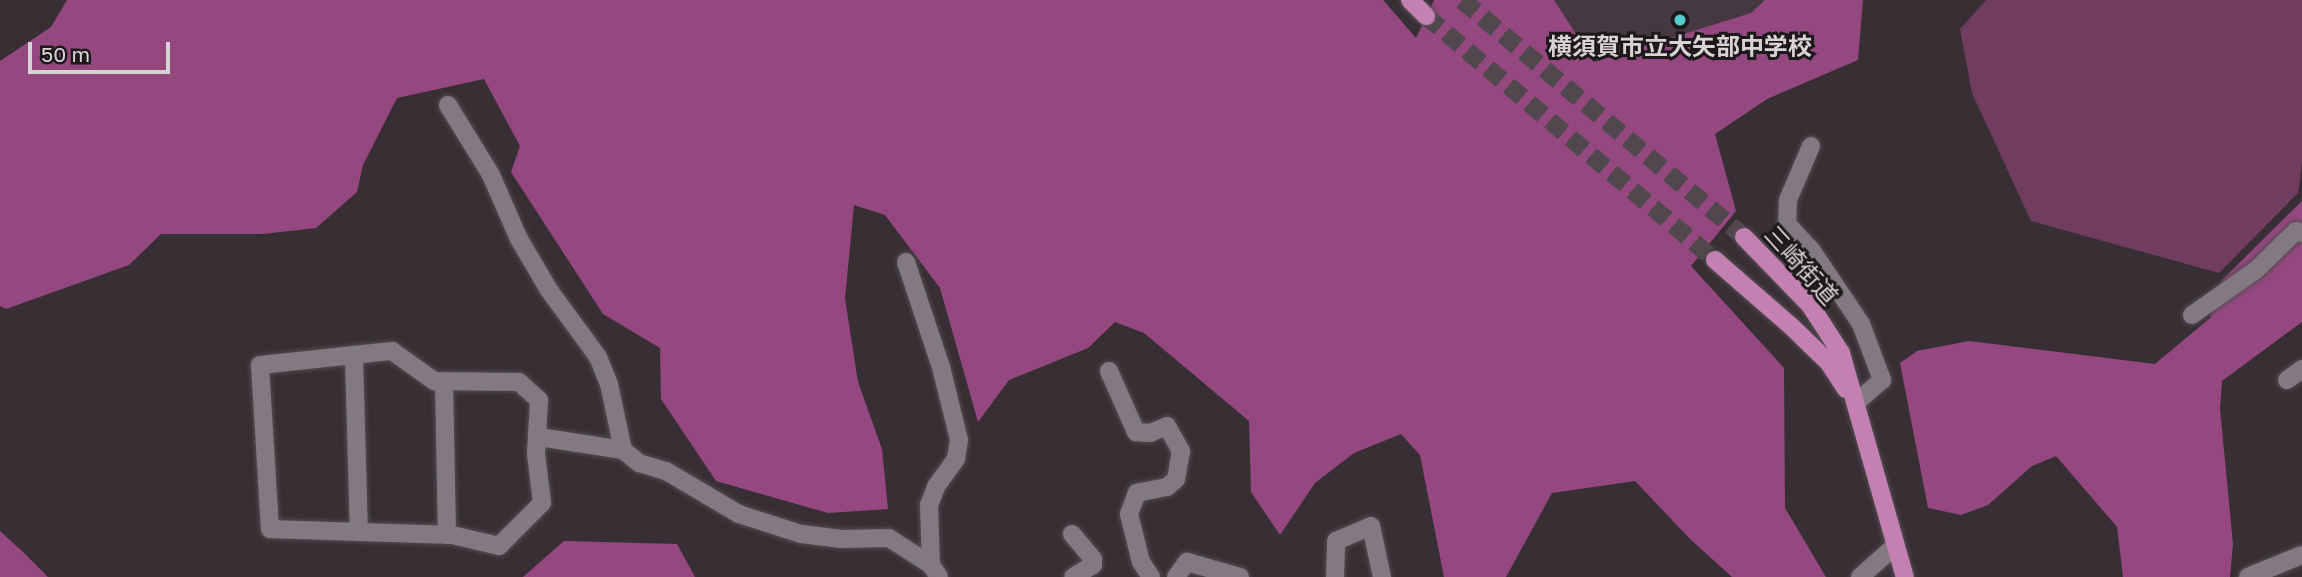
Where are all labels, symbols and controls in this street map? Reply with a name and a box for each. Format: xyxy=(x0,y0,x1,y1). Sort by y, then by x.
marker: 横須賀市立大矢部中学校 xyxy=(1672,12,1688,28)
scale bar xyxy=(32,28,173,72)
place label: 横須賀市立大矢部中学校 xyxy=(1548,32,1812,60)
text: 50 m xyxy=(41,41,90,67)
street label: 三崎街道 xyxy=(1759,220,1845,310)

